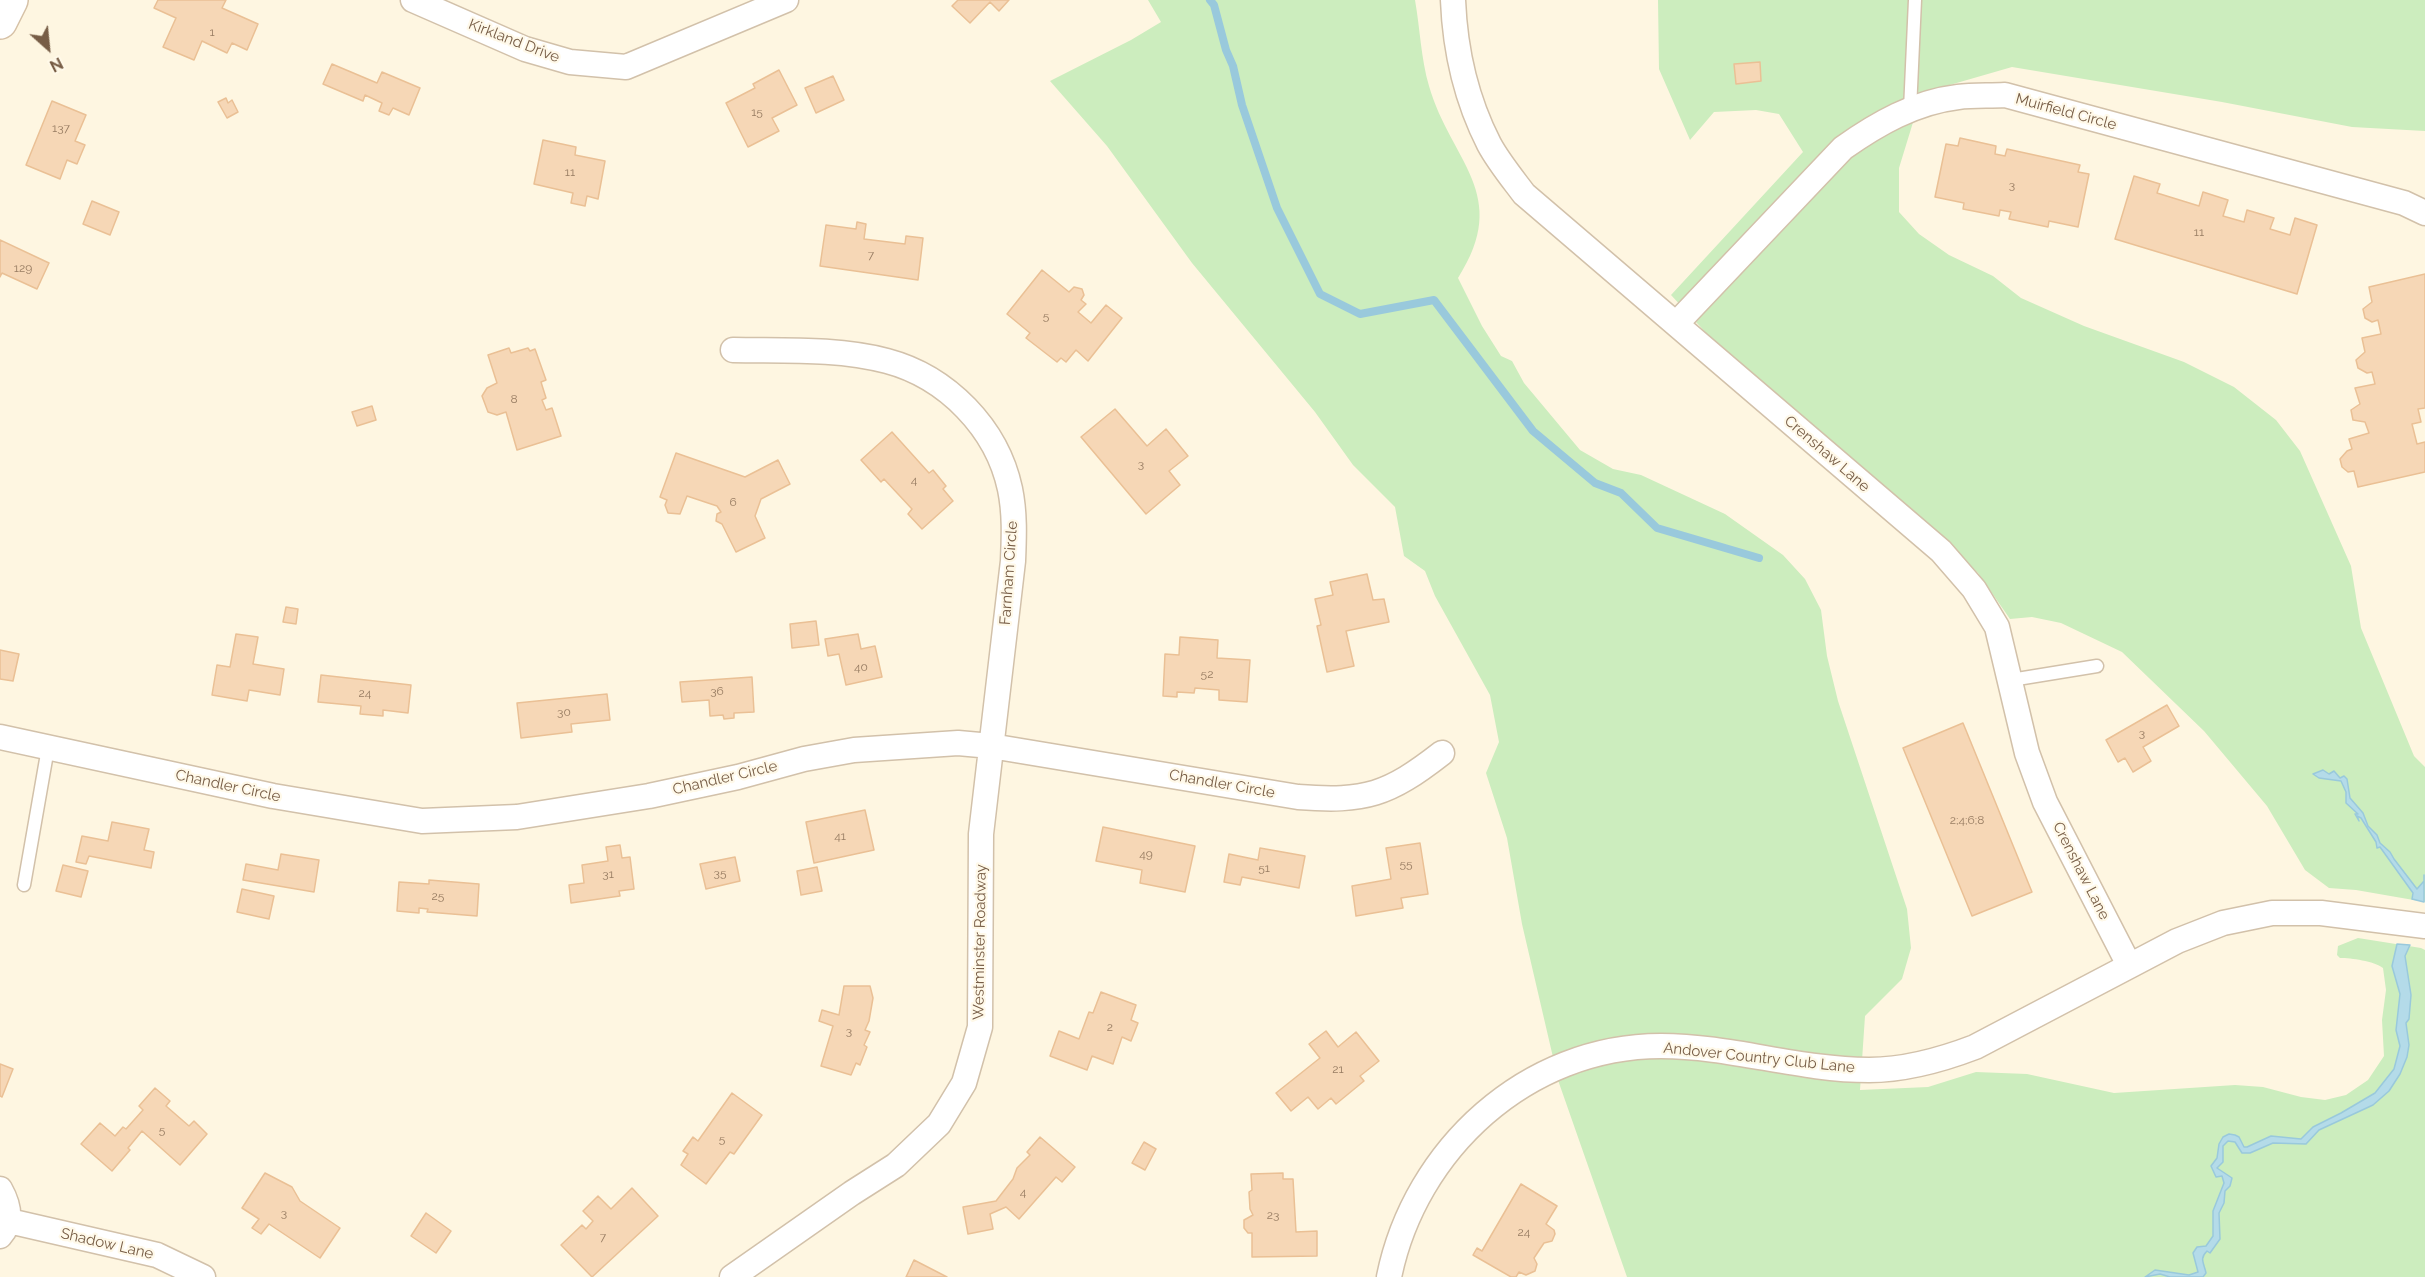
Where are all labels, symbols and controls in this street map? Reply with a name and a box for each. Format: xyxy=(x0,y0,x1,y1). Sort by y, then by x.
street label: Kirkland Drive xyxy=(466,15,562,67)
north arrow xyxy=(18,18,78,78)
house number: 1 xyxy=(209,25,215,39)
text: N xyxy=(47,53,66,76)
street label: Muirfield Circle xyxy=(2013,90,2119,134)
house number: 15 xyxy=(751,105,763,119)
house number: 137 xyxy=(52,121,70,135)
house number: 11 xyxy=(565,165,575,179)
house number: 3 xyxy=(2009,178,2015,192)
house number: 11 xyxy=(2194,225,2204,239)
house number: 7 xyxy=(868,248,874,262)
house number: 129 xyxy=(14,261,32,275)
house number: 5 xyxy=(1043,309,1049,323)
house number: 8 xyxy=(510,392,518,406)
street label: Crenshaw Lane xyxy=(1781,412,1873,496)
house number: 3 xyxy=(1138,457,1144,471)
house number: 4 xyxy=(911,473,917,487)
house number: 6 xyxy=(729,495,737,509)
street label: Farnham Circle xyxy=(996,520,1022,626)
house number: 40 xyxy=(854,660,868,674)
house number: 52 xyxy=(1201,667,1213,681)
house number: 36 xyxy=(710,684,724,698)
house number: 24 xyxy=(359,686,371,700)
house number: 30 xyxy=(557,705,571,719)
house number: 3 xyxy=(2139,726,2145,740)
street label: Chandler Circle xyxy=(671,757,779,799)
street label: Chandler Circle xyxy=(174,766,282,806)
street label: Chandler Circle xyxy=(1168,766,1276,802)
house number: 2;4;6;8 xyxy=(1950,813,1984,827)
street label: Crenshaw Lane xyxy=(2049,819,2113,923)
house number: 41 xyxy=(834,829,846,843)
house number: 49 xyxy=(1139,847,1153,861)
house number: 55 xyxy=(1399,857,1413,871)
house number: 51 xyxy=(1258,861,1270,875)
street label: Westminster Roadway xyxy=(970,864,990,1020)
house number: 35 xyxy=(714,866,726,880)
house number: 31 xyxy=(602,867,614,881)
house number: 25 xyxy=(432,889,444,903)
house number: 2 xyxy=(1107,1020,1113,1034)
house number: 3 xyxy=(846,1024,852,1038)
street label: Andover Country Club Lane xyxy=(1662,1039,1856,1077)
house number: 21 xyxy=(1332,1062,1344,1076)
house number: 5 xyxy=(159,1123,165,1137)
house number: 5 xyxy=(719,1132,725,1146)
house number: 4 xyxy=(1020,1185,1026,1199)
house number: 3 xyxy=(281,1206,287,1220)
house number: 23 xyxy=(1267,1208,1279,1222)
street label: Shadow Lane xyxy=(59,1225,155,1263)
house number: 24 xyxy=(1518,1225,1530,1239)
house number: 7 xyxy=(600,1230,606,1244)

